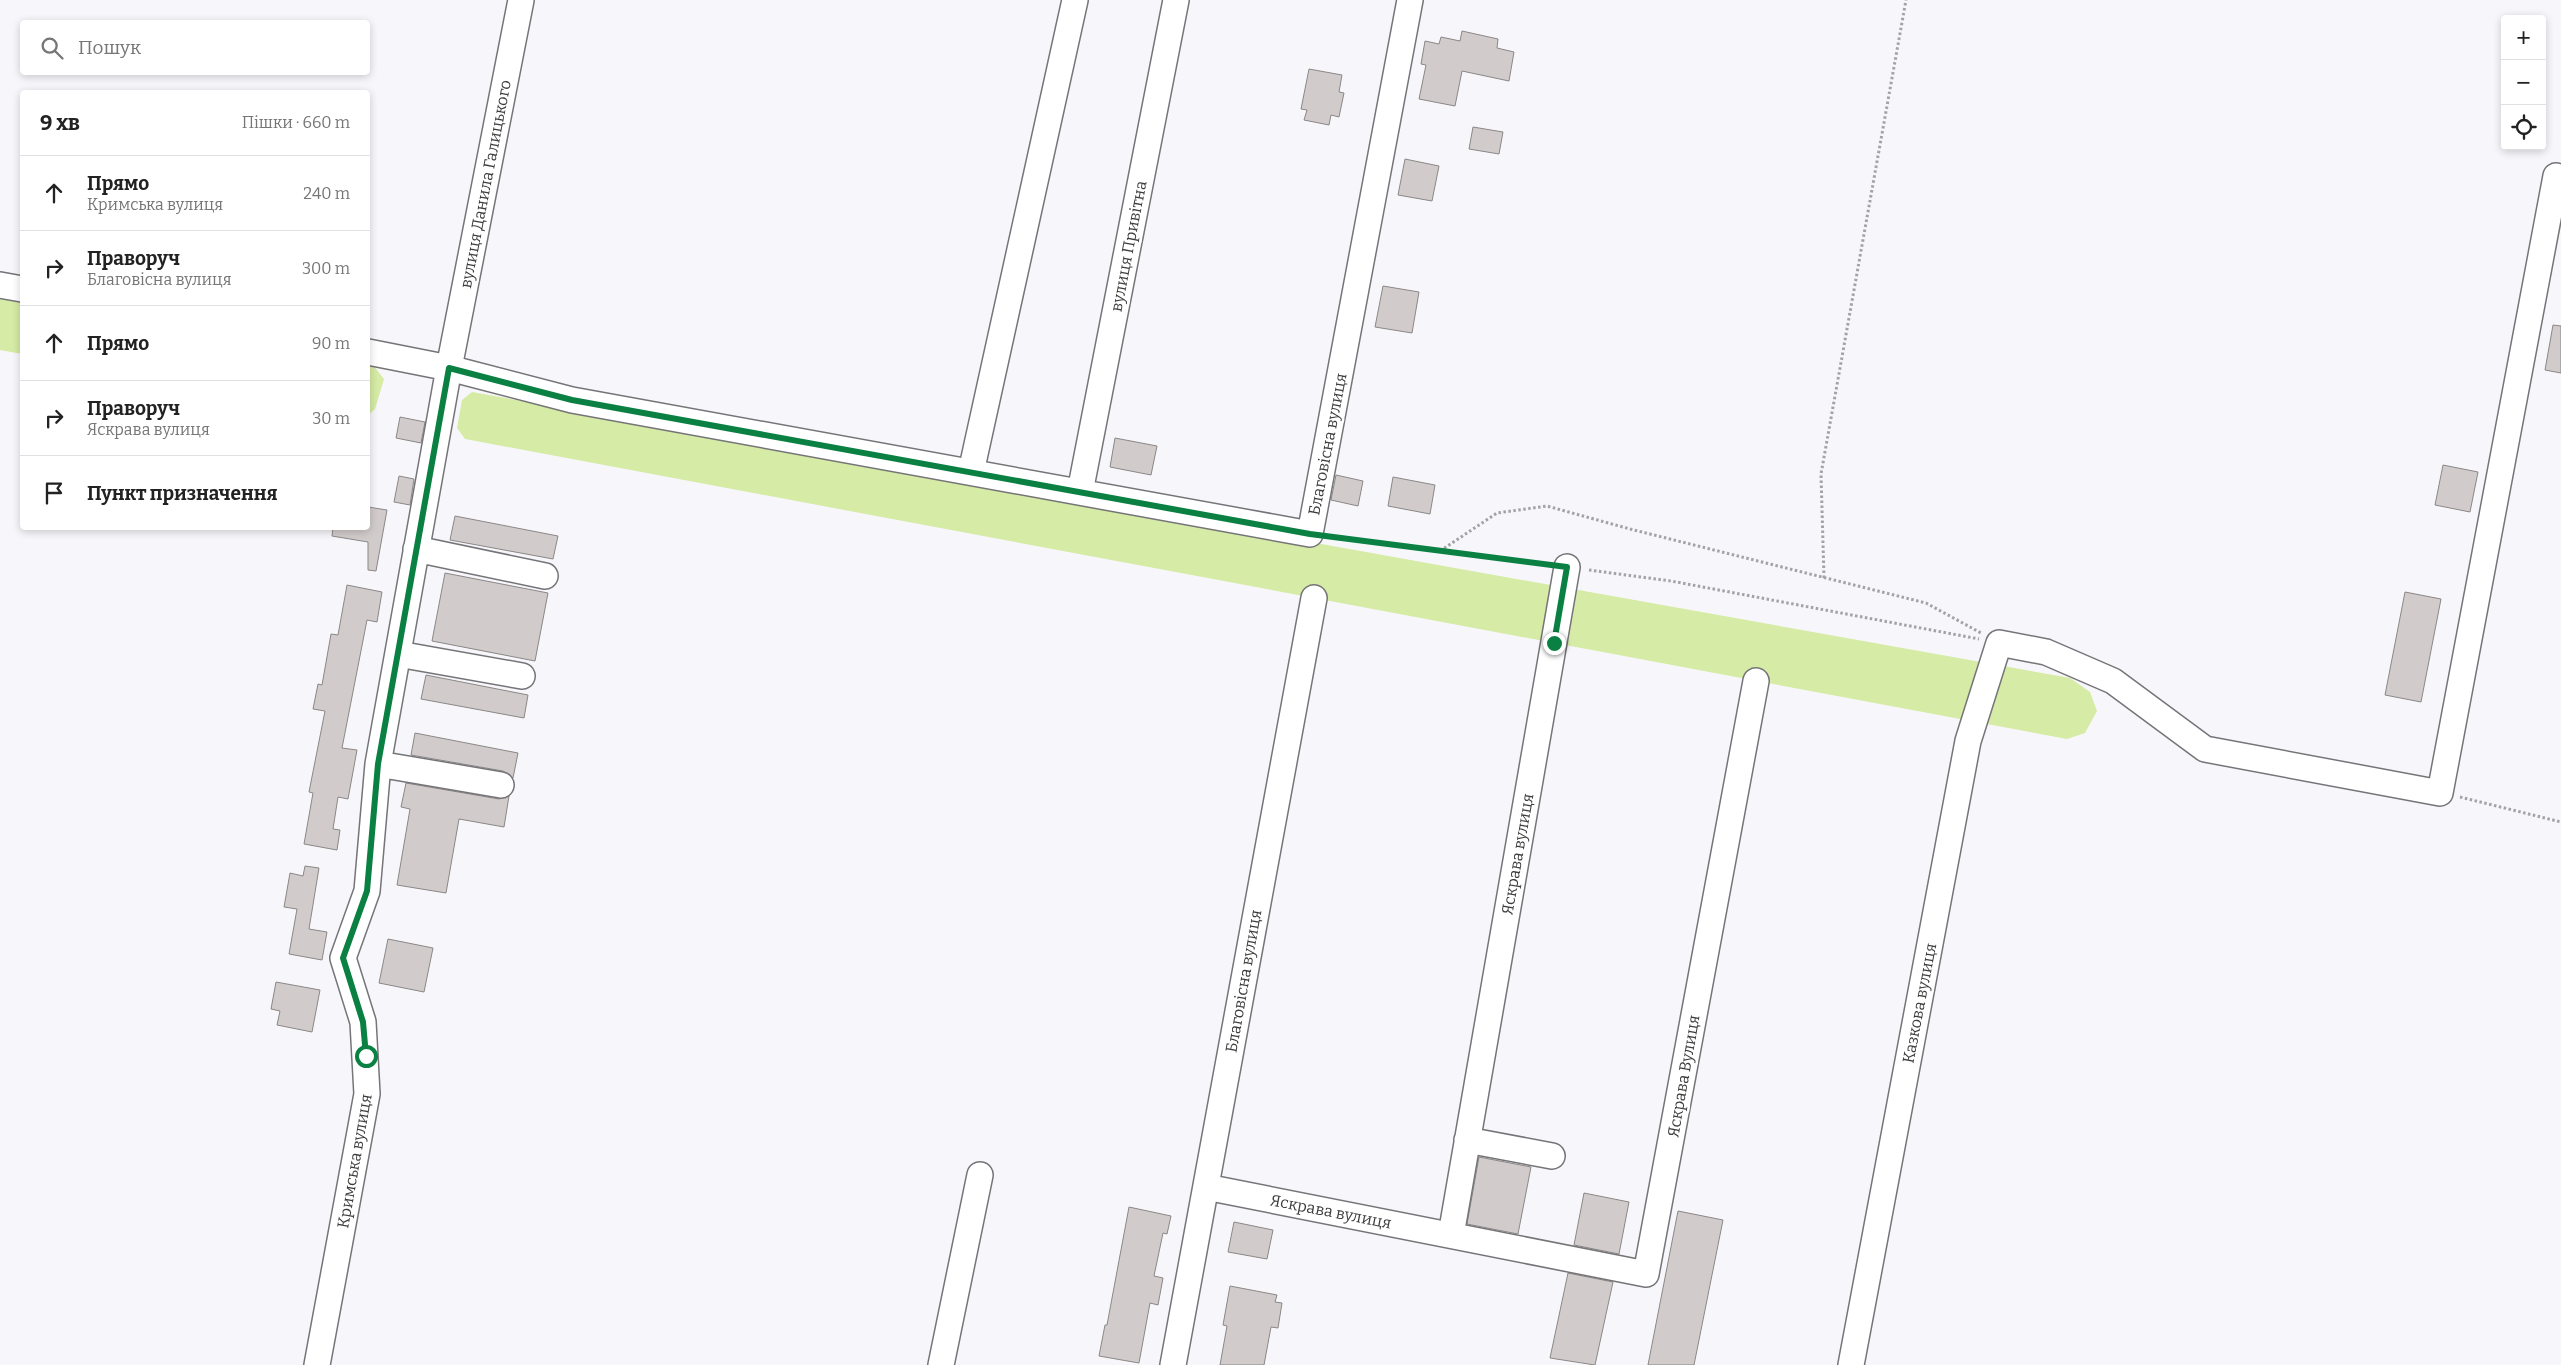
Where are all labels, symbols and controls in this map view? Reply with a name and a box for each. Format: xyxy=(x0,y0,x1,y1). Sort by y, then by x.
map controls xyxy=(2501,15,2546,150)
button: + xyxy=(2501,15,2546,60)
search box xyxy=(20,20,370,75)
icon: search xyxy=(38,34,66,62)
text: Пошук xyxy=(78,36,141,59)
button: − xyxy=(2501,60,2546,105)
street label: вулиця Данила Галицького xyxy=(456,78,515,290)
button: locate xyxy=(2501,105,2546,150)
text: 9 хв xyxy=(40,110,80,136)
text: Пішки · 660 m xyxy=(242,113,350,132)
text: Прямо xyxy=(87,172,149,195)
icon: ahead xyxy=(40,179,68,207)
street label: вулиця Привітна xyxy=(1106,179,1151,313)
text: 240 m xyxy=(303,184,350,203)
text: Кримська вулиця xyxy=(87,195,223,214)
text: Праворуч xyxy=(87,247,180,270)
icon: right xyxy=(40,254,68,282)
text: 300 m xyxy=(302,259,350,278)
text: Благовісна вулиця xyxy=(87,270,232,289)
icon: ahead xyxy=(40,329,68,357)
text: Прямо xyxy=(87,332,149,355)
text: 90 m xyxy=(312,334,350,353)
street label: Благовісна вулиця xyxy=(1304,371,1351,517)
text: Праворуч xyxy=(87,397,180,420)
icon: right xyxy=(40,404,68,432)
text: 30 m xyxy=(312,409,350,428)
text: Яскрава вулиця xyxy=(87,420,210,439)
icon: arrive xyxy=(40,479,68,507)
text: Пункт призначення xyxy=(87,482,278,505)
route end xyxy=(1543,632,1566,655)
street label: Яскрава вулиця xyxy=(1497,792,1538,916)
street label: Благовісна вулиця xyxy=(1222,908,1265,1054)
street label: Казкова вулиця xyxy=(1899,941,1940,1065)
street label: Яскрава Вулиця xyxy=(1663,1013,1704,1139)
route start xyxy=(355,1045,378,1068)
street label: Кримська вулиця xyxy=(333,1092,376,1230)
street label: Яскрава вулиця xyxy=(1269,1190,1393,1233)

